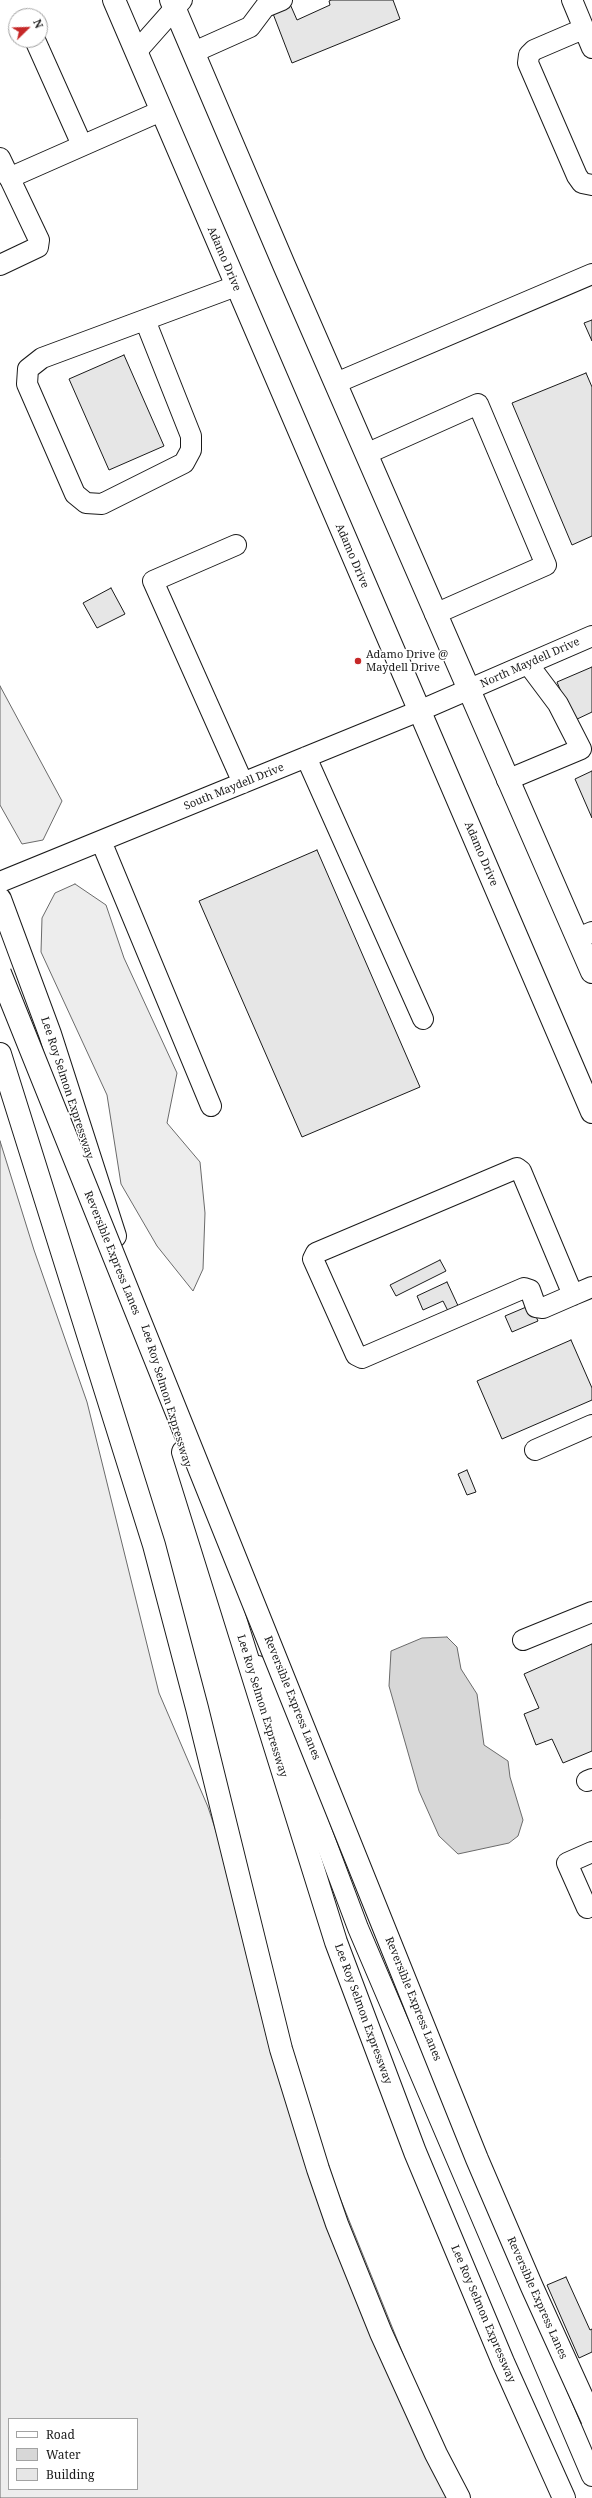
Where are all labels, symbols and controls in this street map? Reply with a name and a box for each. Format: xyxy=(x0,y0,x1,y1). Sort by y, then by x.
north arrow xyxy=(8,8,48,48)
text: N xyxy=(30,17,47,30)
street label: Adamo Drive xyxy=(204,225,244,293)
street label: Adamo Drive xyxy=(332,522,372,590)
street label: North Maydell Drive xyxy=(478,635,582,691)
place label: Adamo Drive @ Maydell Drive xyxy=(366,648,448,674)
marker: Adamo Drive @ Maydell Drive xyxy=(353,656,363,666)
street label: South Maydell Drive xyxy=(182,761,286,813)
street label: Adamo Drive xyxy=(461,820,501,888)
street label: Lee Roy Selmon Expressway xyxy=(38,1015,96,1161)
street label: Reversible Express Lanes xyxy=(81,1189,143,1317)
street label: Lee Roy Selmon Expressway xyxy=(138,1323,194,1469)
street label: Lee Roy Selmon Expressway xyxy=(234,1633,290,1779)
street label: Reversible Express Lanes xyxy=(261,1634,323,1762)
street label: Reversible Express Lanes xyxy=(382,1935,444,2063)
street label: Lee Roy Selmon Expressway xyxy=(331,1942,395,2086)
street label: Reversible Express Lanes xyxy=(504,2235,570,2361)
street label: Lee Roy Selmon Expressway xyxy=(448,2243,518,2385)
legend xyxy=(8,2418,138,2490)
text: Road xyxy=(46,2426,75,2443)
text: Water xyxy=(46,2446,81,2463)
text: Building xyxy=(46,2466,94,2483)

